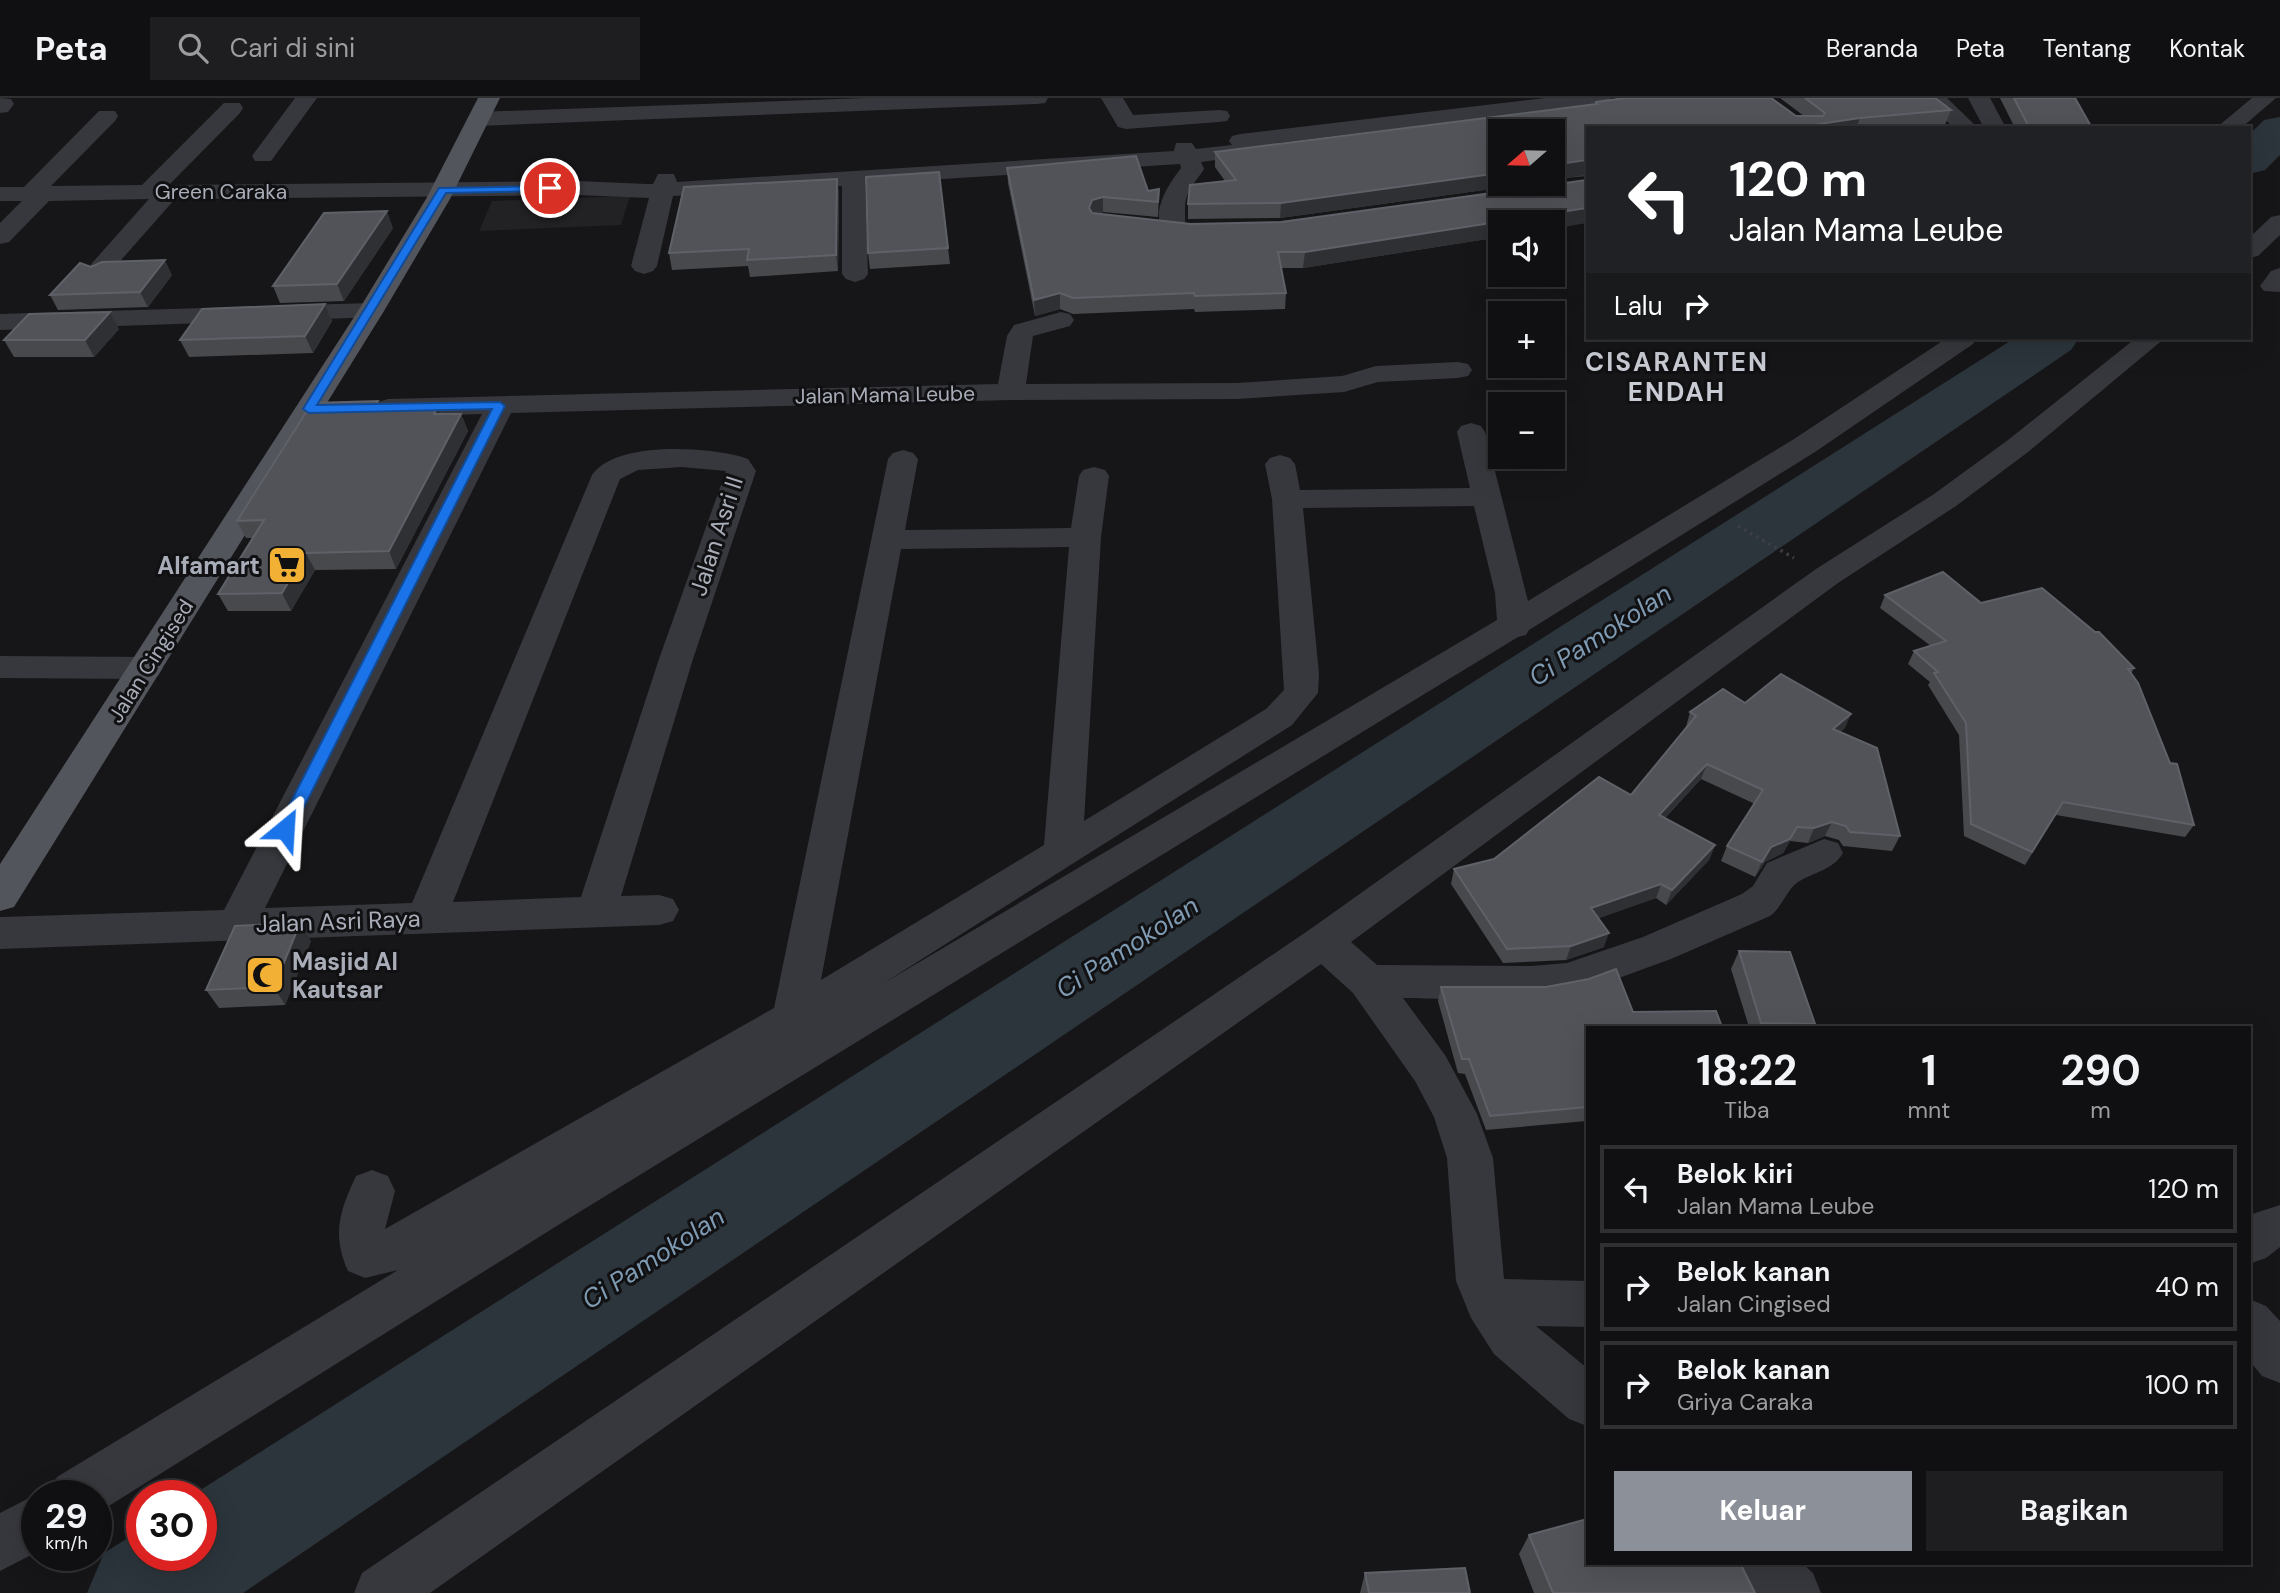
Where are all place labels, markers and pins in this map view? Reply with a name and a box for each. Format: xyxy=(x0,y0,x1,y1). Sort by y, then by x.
pin xyxy=(520,158,580,218)
supermarket icon: Alfamart xyxy=(266,544,308,586)
place label: Alfamart xyxy=(157,550,260,581)
place label: Masjid Al Kautsar xyxy=(292,946,398,1005)
mosque icon: Masjid Al Kautsar xyxy=(244,954,286,996)

